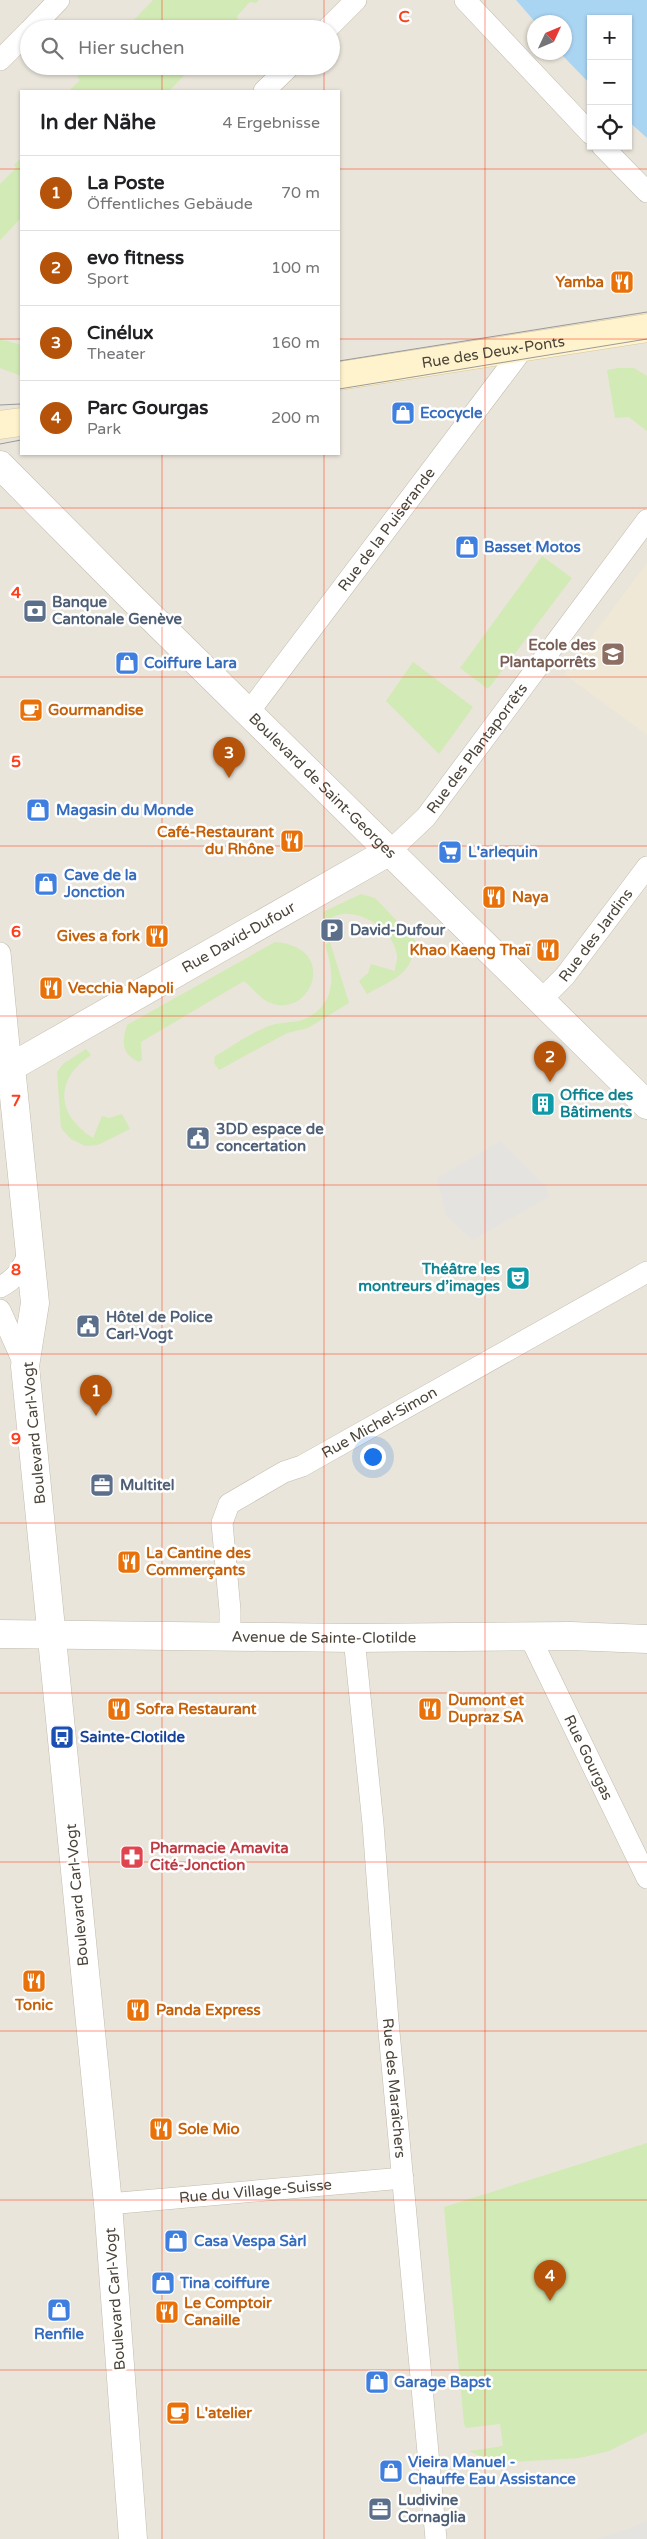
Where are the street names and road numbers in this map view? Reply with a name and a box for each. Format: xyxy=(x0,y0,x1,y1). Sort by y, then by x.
street label: Rue des Deux-Ponts xyxy=(420,332,566,372)
street label: Rue de la Puiserande xyxy=(334,464,439,595)
street label: Rue des Plantaporrêts xyxy=(423,680,531,817)
street label: Boulevard de Saint-Georges xyxy=(245,709,400,862)
street label: Rue des Jardins xyxy=(555,885,637,985)
street label: Rue David-Dufour xyxy=(179,898,299,977)
street label: Boulevard Carl-Vogt xyxy=(19,1361,49,1505)
street label: Rue Michel-Simon xyxy=(319,1383,440,1462)
street label: Avenue de Sainte-Clotilde xyxy=(232,1628,416,1647)
street label: Rue Gourgas xyxy=(560,1712,617,1803)
street label: Boulevard Carl-Vogt xyxy=(62,1823,92,1967)
street label: Rue des Maraîchers xyxy=(379,2017,410,2159)
street label: Rue du Village-Suisse xyxy=(178,2175,333,2207)
street label: Boulevard Carl-Vogt xyxy=(101,2227,129,2371)

